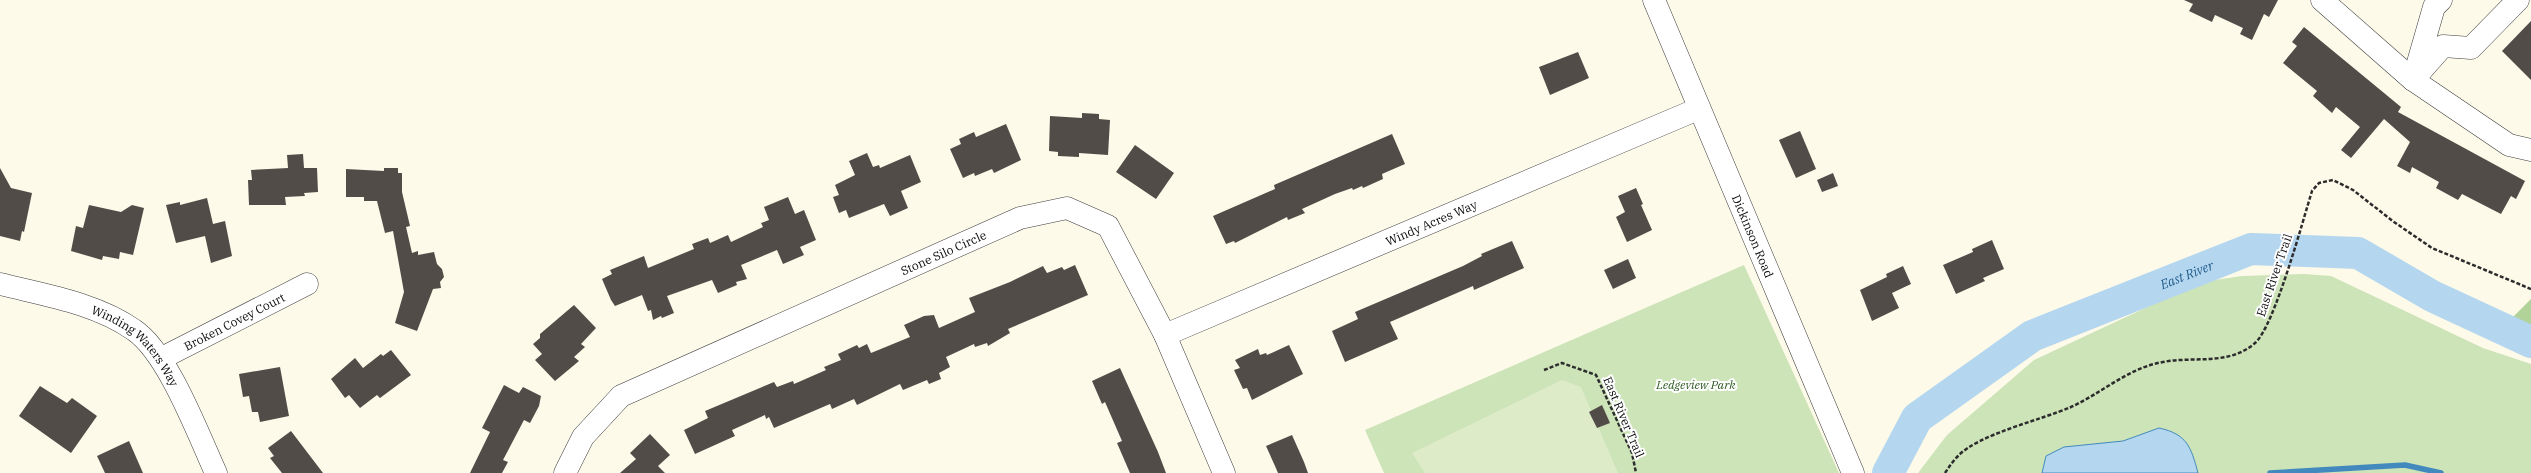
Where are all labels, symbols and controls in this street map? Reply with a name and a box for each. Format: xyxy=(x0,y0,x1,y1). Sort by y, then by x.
street label: Dickinson Road xyxy=(1729,192,1777,280)
street label: Windy Acres Way xyxy=(1383,196,1480,248)
street label: Stone Silo Circle xyxy=(898,227,988,278)
street label: East River Trail xyxy=(2253,231,2295,318)
water label: East River xyxy=(2157,256,2216,293)
street label: Broken Covey Court xyxy=(181,289,287,353)
street label: Winding Waters Way xyxy=(90,302,183,389)
street label: East River Trail xyxy=(1600,374,1648,460)
park label: Ledgeview Park xyxy=(1655,377,1736,392)

